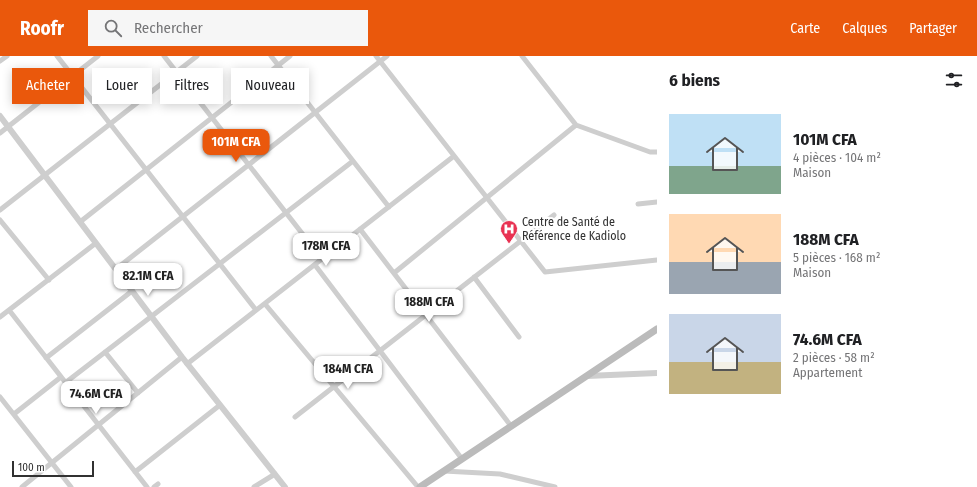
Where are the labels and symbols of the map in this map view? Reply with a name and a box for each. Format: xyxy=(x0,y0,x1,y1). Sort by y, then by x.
pin: 101M CFA xyxy=(195,129,277,163)
place label: Centre de Santé de Référence de Kadiolo xyxy=(522,215,626,243)
hospital icon: Centre de Santé de Référence de Kadiolo xyxy=(499,219,519,244)
pin: 178M CFA xyxy=(285,233,367,267)
pin: 82.1M CFA xyxy=(102,263,194,297)
pin: 188M CFA xyxy=(388,289,470,323)
pin: 184M CFA xyxy=(307,356,389,390)
pin: 74.6M CFA xyxy=(50,381,142,415)
scale bar xyxy=(12,459,94,478)

